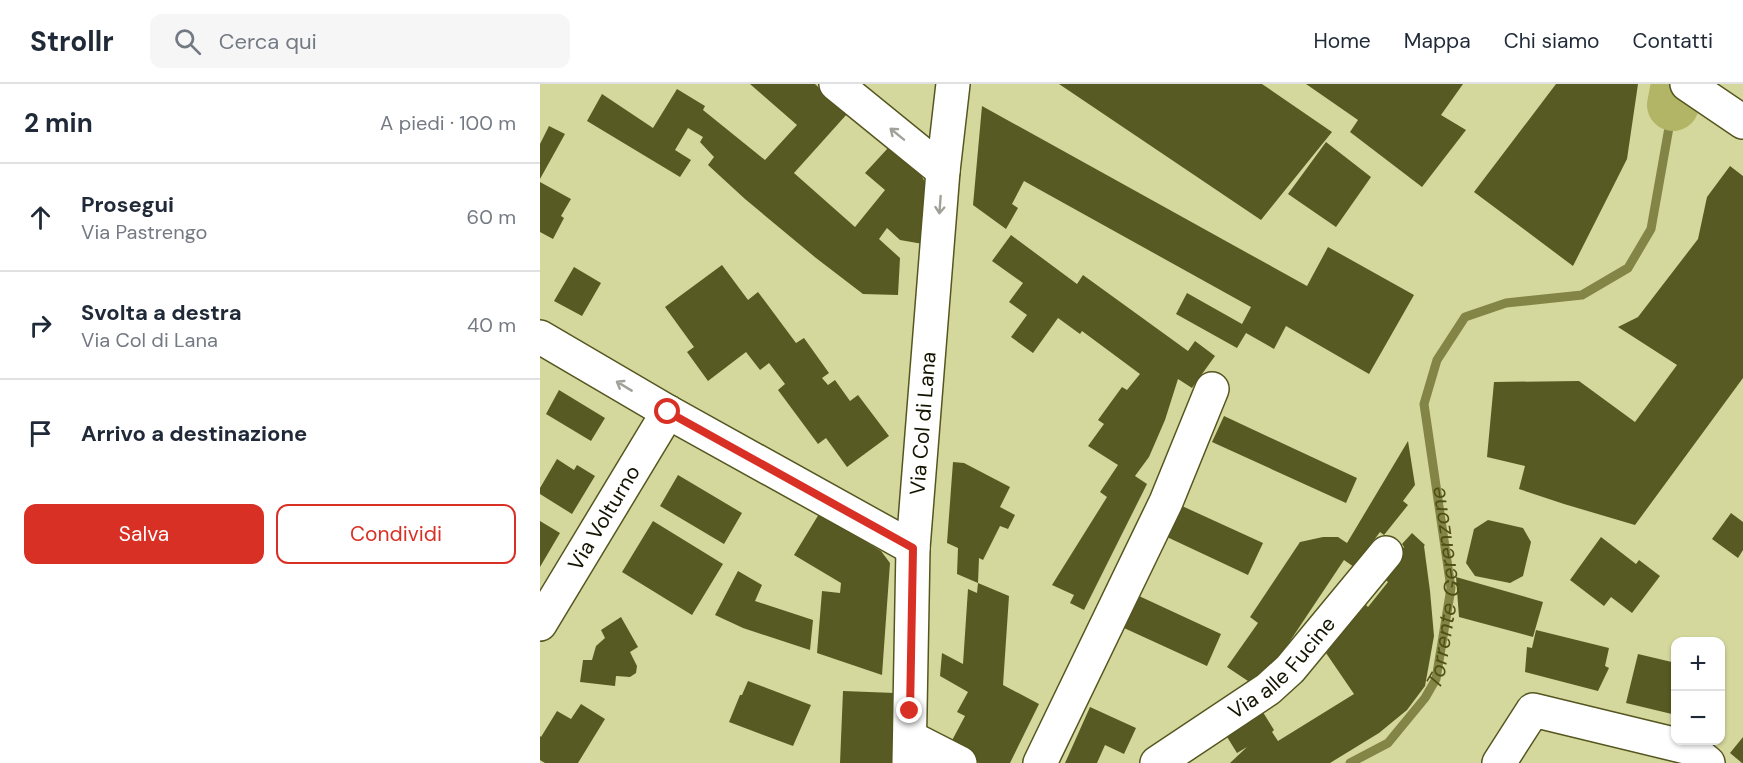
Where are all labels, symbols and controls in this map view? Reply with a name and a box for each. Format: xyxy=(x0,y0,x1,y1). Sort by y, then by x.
search box xyxy=(150,14,570,68)
text: Strollr xyxy=(30,23,114,60)
icon: search xyxy=(171,25,204,58)
text: Cerca qui xyxy=(219,27,317,56)
text: Home xyxy=(1313,27,1371,55)
text: Mappa xyxy=(1404,27,1471,55)
text: Chi siamo xyxy=(1504,27,1600,55)
text: Contatti xyxy=(1633,27,1713,55)
text: 2 min xyxy=(24,106,93,140)
text: A piedi · 100 m xyxy=(380,110,516,136)
one-way arrow xyxy=(890,127,905,141)
text: Prosegui xyxy=(81,190,174,219)
one-way arrow xyxy=(934,194,945,214)
icon: ahead xyxy=(24,201,57,234)
text: 60 m xyxy=(467,204,516,230)
text: Via Pastrengo xyxy=(81,219,207,245)
text: Svolta a destra xyxy=(81,298,242,327)
icon: right xyxy=(24,309,57,342)
text: 40 m xyxy=(467,312,516,338)
text: Via Col di Lana xyxy=(81,327,218,353)
street label: Via Col di Lana xyxy=(903,351,943,496)
one-way arrow xyxy=(616,380,633,392)
route start xyxy=(654,398,680,424)
icon: arrive xyxy=(24,417,57,450)
text: Arrivo a destinazione xyxy=(81,419,307,448)
street label: Via Volturno xyxy=(561,460,647,576)
water label: Torrente Gerenzone xyxy=(1419,485,1467,694)
button: Salva xyxy=(24,504,264,564)
button: Condividi xyxy=(276,504,516,564)
street label: Via alle Fucine xyxy=(1223,611,1342,726)
map controls xyxy=(1671,637,1725,745)
button: + xyxy=(1671,637,1725,691)
button: − xyxy=(1671,691,1725,745)
route end xyxy=(896,697,922,723)

